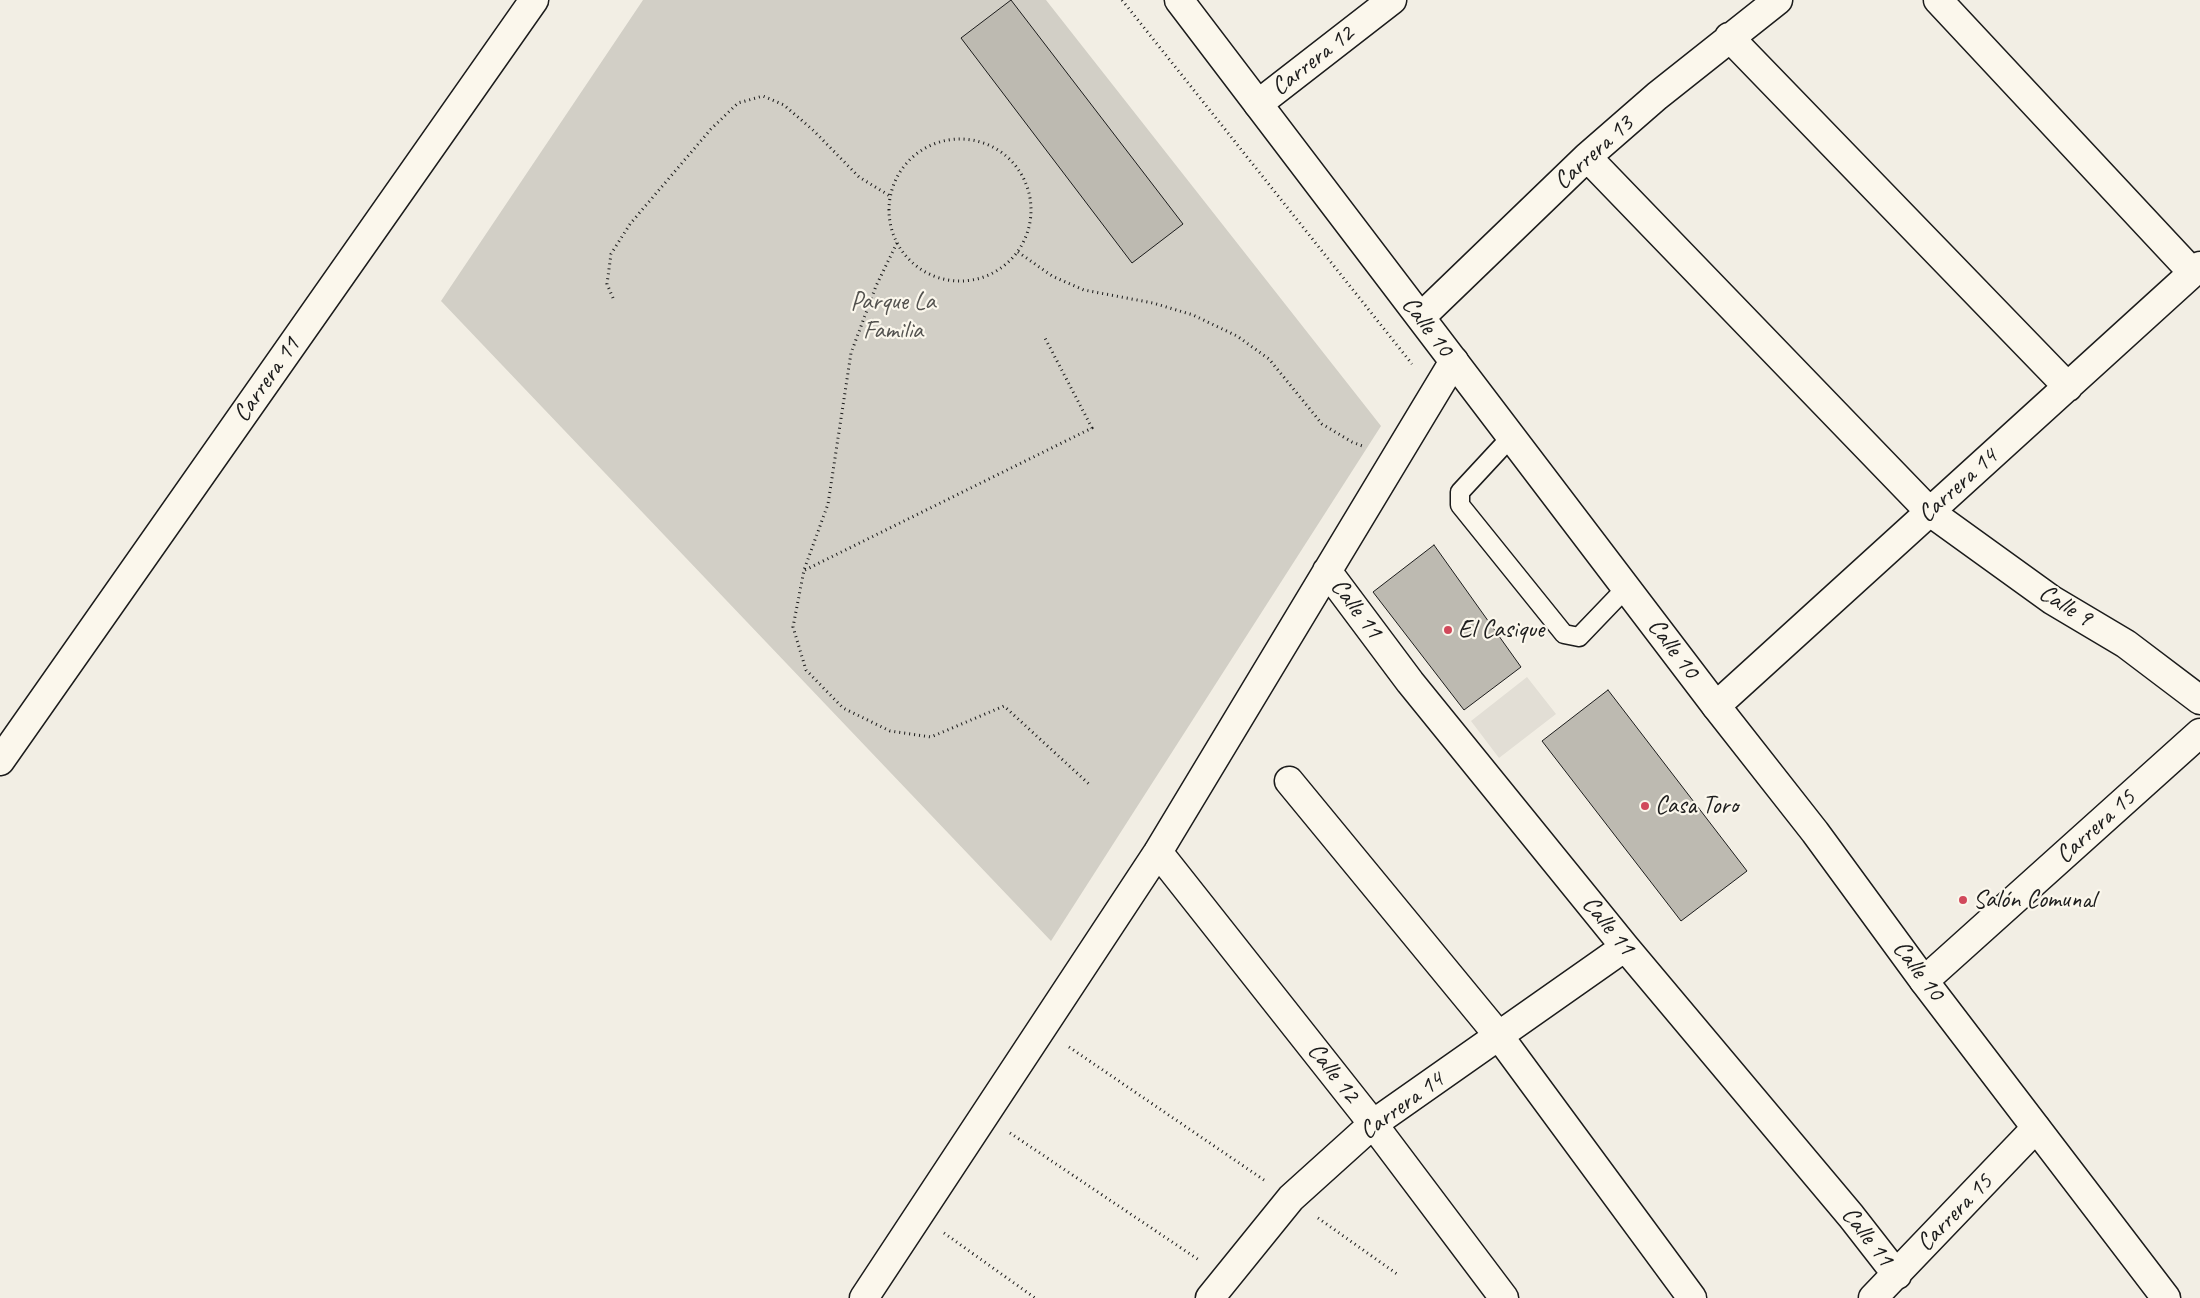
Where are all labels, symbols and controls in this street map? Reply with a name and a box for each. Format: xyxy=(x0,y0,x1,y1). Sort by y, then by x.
street label: Carrera 12 xyxy=(1266,19,1360,103)
street label: Carrera 13 xyxy=(1548,110,1640,196)
park label: Parque La Familia xyxy=(851,287,935,346)
street label: Calle 10 xyxy=(1395,291,1459,363)
street label: Carrera 11 xyxy=(227,332,307,428)
street label: Carrera 14 xyxy=(1912,443,2004,529)
street label: Calle 11 xyxy=(1324,573,1388,645)
street label: Calle 9 xyxy=(2033,578,2097,634)
street label: Calle 10 xyxy=(1641,613,1705,685)
place label: El Casique xyxy=(1458,615,1544,645)
marker: El Casique xyxy=(1442,624,1454,636)
street label: Carrera 15 xyxy=(2050,784,2142,870)
place label: Casa Toro xyxy=(1655,791,1738,821)
marker: Casa Toro xyxy=(1639,800,1651,812)
place label: Salón Comunal xyxy=(1973,885,2096,915)
street label: Calle 11 xyxy=(1575,890,1641,962)
marker: Salón Comunal xyxy=(1957,894,1969,906)
street label: Calle 10 xyxy=(1886,935,1950,1007)
street label: Calle 12 xyxy=(1300,1037,1366,1109)
street label: Carrera 14 xyxy=(1354,1065,1450,1147)
street label: Carrera 15 xyxy=(1911,1168,1999,1258)
street label: Calle 11 xyxy=(1834,1201,1900,1273)

